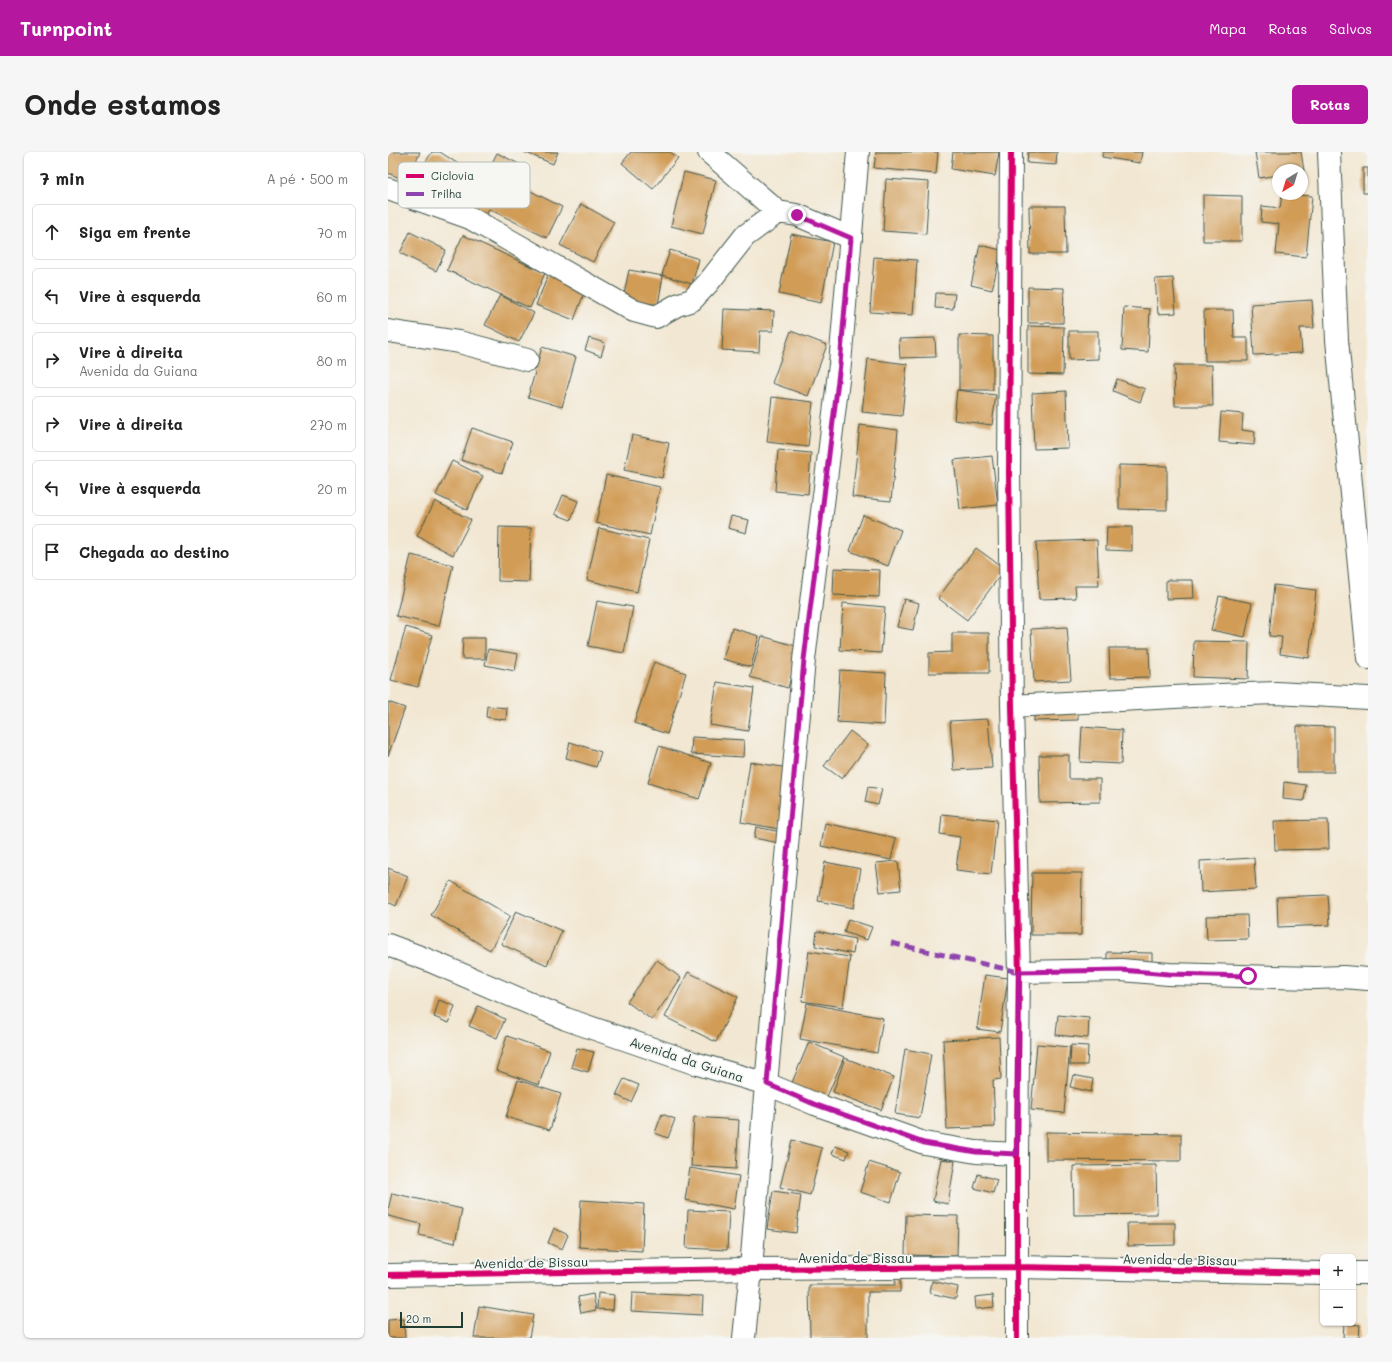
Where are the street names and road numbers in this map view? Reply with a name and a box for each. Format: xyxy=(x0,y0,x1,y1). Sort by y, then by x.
street label: Avenida da Guiana xyxy=(628,1033,746,1085)
street label: Avenida de Bissau xyxy=(798,1249,912,1266)
street label: Avenida de Bissau xyxy=(1123,1250,1237,1268)
street label: Avenida de Bissau xyxy=(474,1253,588,1271)

